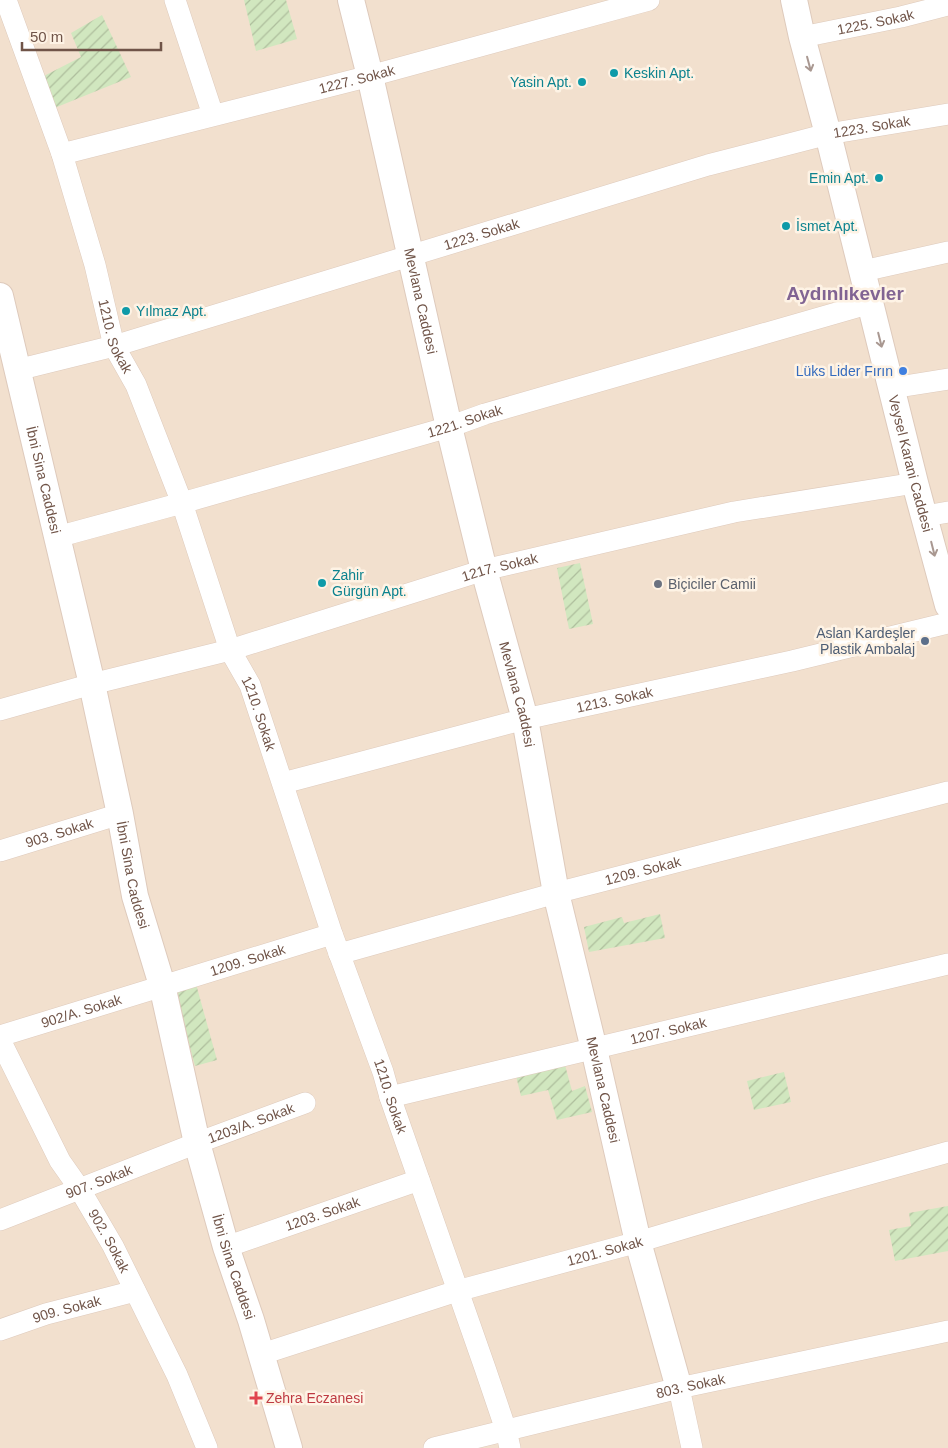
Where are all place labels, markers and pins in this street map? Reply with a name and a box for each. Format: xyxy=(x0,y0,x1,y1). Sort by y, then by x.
place label: Keskin Apt. xyxy=(624,65,694,81)
marker: Keskin Apt. xyxy=(608,67,620,79)
place label: Yasin Apt. xyxy=(510,74,572,90)
marker: Yasin Apt. xyxy=(576,76,588,88)
place label: Emin Apt. xyxy=(809,170,869,186)
marker: Emin Apt. xyxy=(873,172,885,184)
place label: İsmet Apt. xyxy=(796,217,858,234)
marker: İsmet Apt. xyxy=(780,220,792,232)
place label: Yılmaz Apt. xyxy=(136,303,207,319)
marker: Yılmaz Apt. xyxy=(120,305,132,317)
place label: Lüks Lider Fırın xyxy=(796,363,893,379)
marker: Lüks Lider Fırın xyxy=(897,365,909,377)
place label: Zahir Gürgün Apt. xyxy=(332,567,407,599)
place label: Biçiciler Camii xyxy=(668,576,756,592)
marker: Zahir Gürgün Apt. xyxy=(316,577,328,589)
marker: Biçiciler Camii xyxy=(652,578,664,590)
place label: Aslan Kardeşler Plastik Ambalaj xyxy=(816,625,915,657)
marker: Aslan Kardeşler Plastik Ambalaj xyxy=(919,635,931,647)
place label: Zehra Eczanesi xyxy=(266,1390,363,1406)
marker: Zehra Eczanesi xyxy=(250,1392,262,1404)

